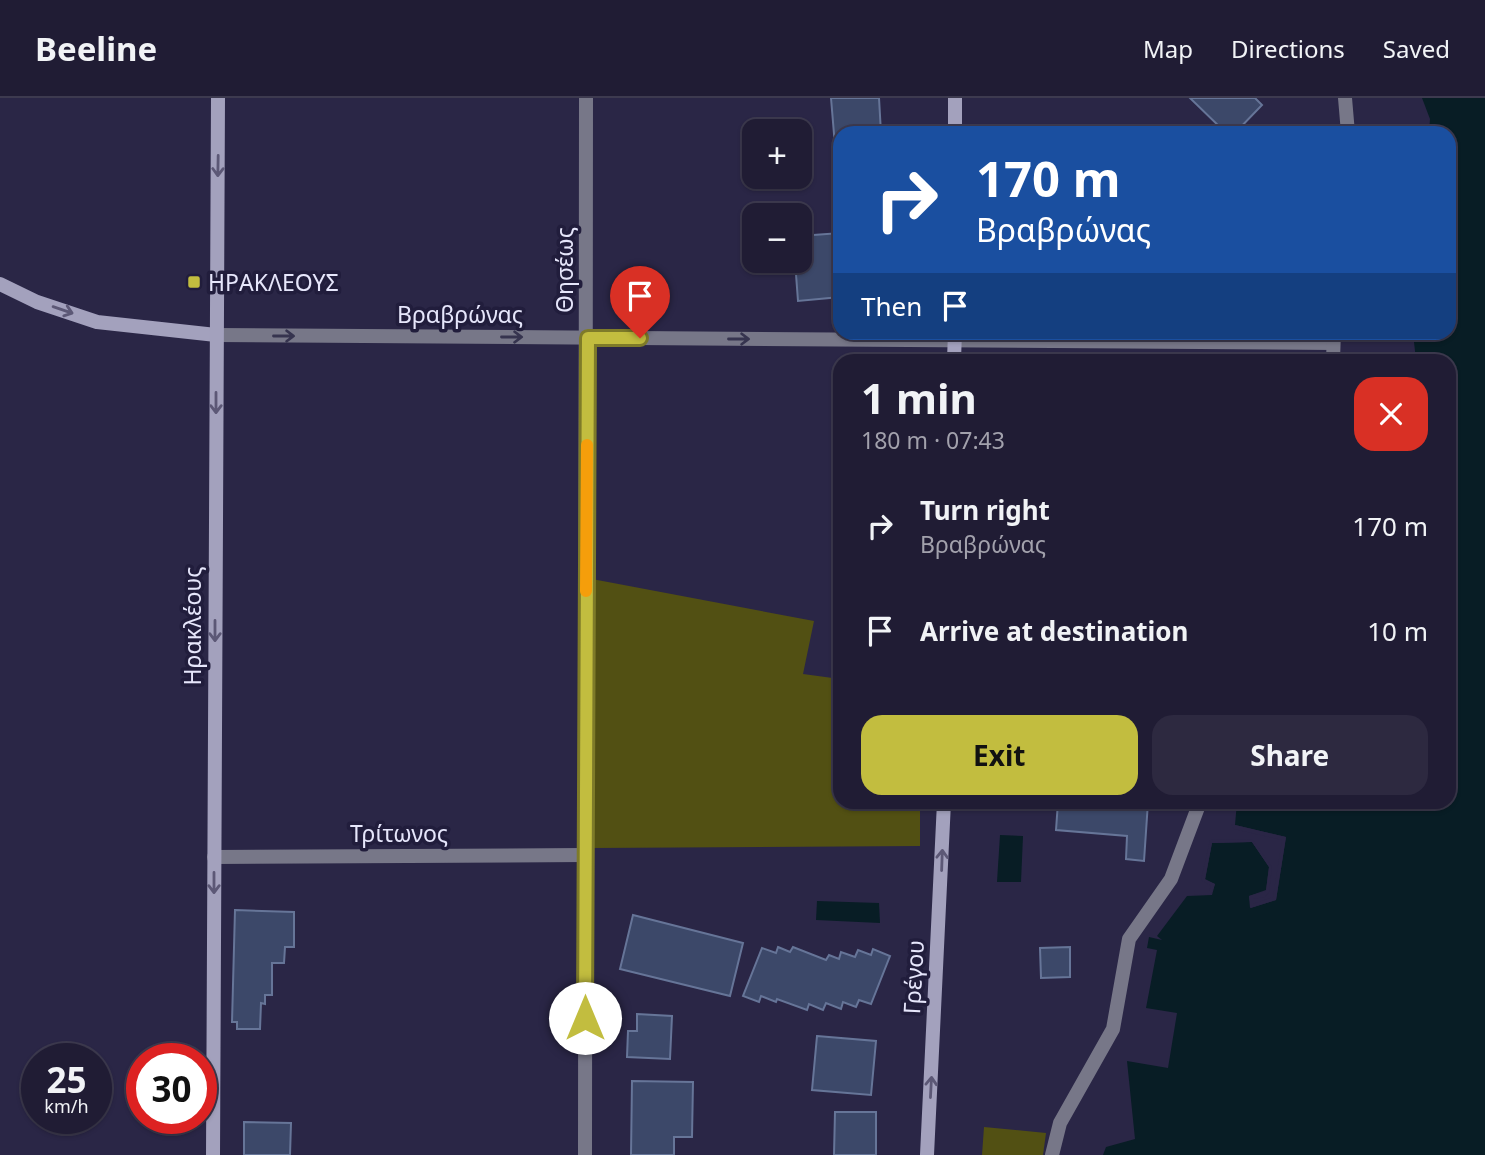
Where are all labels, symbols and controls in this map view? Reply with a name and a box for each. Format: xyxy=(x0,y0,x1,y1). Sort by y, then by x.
text: Beeline xyxy=(35,26,157,71)
text: Map xyxy=(1143,32,1193,65)
text: Directions xyxy=(1231,32,1345,65)
text: Saved xyxy=(1383,32,1450,65)
map controls xyxy=(742,119,812,273)
button: + xyxy=(742,119,812,189)
text: 170 m xyxy=(976,145,1121,211)
one-way arrow xyxy=(211,154,225,177)
icon: right xyxy=(861,154,952,245)
button: − xyxy=(742,203,812,273)
text: Βραβρώνας xyxy=(976,208,1151,251)
street label: Θησέως xyxy=(548,227,580,313)
place label: ΗΡΑΚΛΕΟΥΣ xyxy=(208,266,339,298)
pin xyxy=(610,266,670,338)
marker: ΗΡΑΚΛΕΟΥΣ xyxy=(186,274,202,290)
icon: arrive xyxy=(621,277,659,315)
icon: arrive xyxy=(936,287,974,325)
text: Then xyxy=(861,288,922,324)
street label: Βραβρώνας xyxy=(397,298,523,330)
one-way arrow xyxy=(51,305,73,317)
one-way arrow xyxy=(273,329,296,343)
one-way arrow xyxy=(500,330,523,344)
one-way arrow xyxy=(728,332,751,346)
text: 1 min xyxy=(861,369,977,426)
button: close xyxy=(1354,377,1428,451)
one-way arrow xyxy=(209,392,223,415)
text: 180 m · 07:43 xyxy=(861,424,1005,456)
text: Turn right xyxy=(920,492,1050,528)
icon: right xyxy=(861,507,899,545)
text: 170 m xyxy=(1352,508,1428,544)
text: Βραβρώνας xyxy=(920,528,1046,560)
street label: Ηρακλέους xyxy=(176,567,208,685)
icon: arrive xyxy=(861,612,899,650)
text: Arrive at destination xyxy=(920,613,1189,649)
text: 10 m xyxy=(1367,613,1428,649)
one-way arrow xyxy=(208,619,222,642)
button: Exit xyxy=(861,715,1138,795)
button: Share xyxy=(1152,715,1428,795)
street label: Τρίτωνος xyxy=(350,817,448,849)
one-way arrow xyxy=(935,848,948,871)
one-way arrow xyxy=(207,871,221,894)
street label: Γρέγου xyxy=(895,939,931,1015)
position arrow xyxy=(548,981,622,1055)
speed limit sign: 30 xyxy=(126,1043,217,1134)
text: 25 xyxy=(46,1056,87,1103)
one-way arrow xyxy=(924,1076,937,1099)
text: km/h xyxy=(44,1094,89,1118)

